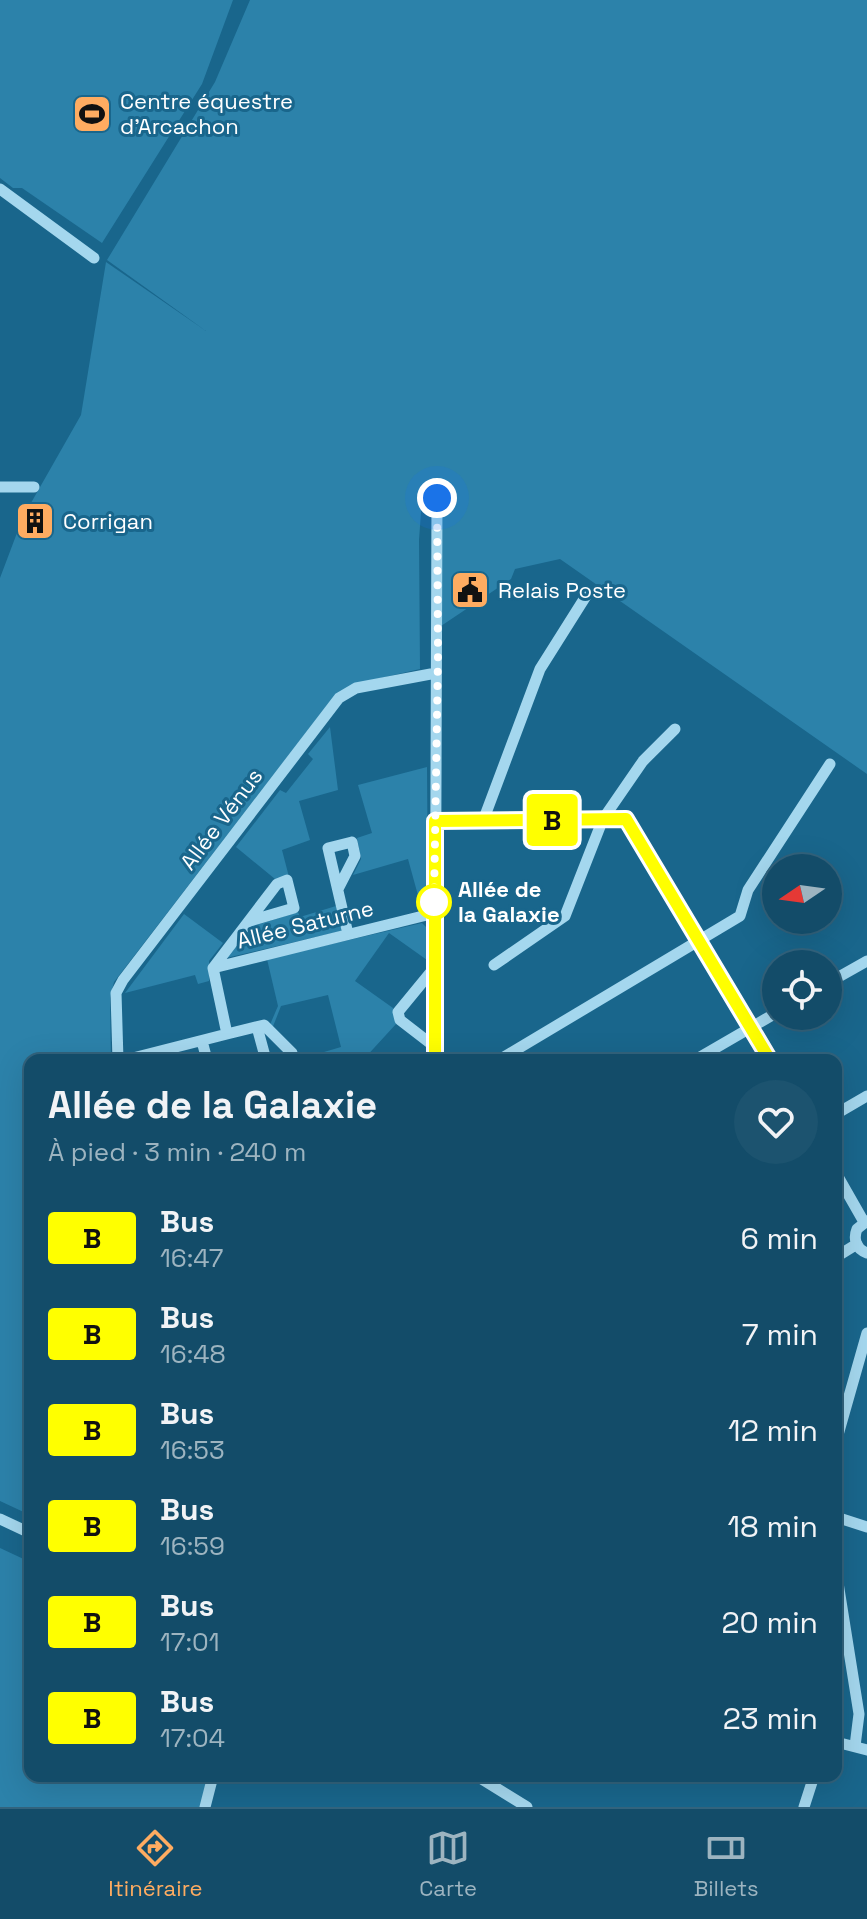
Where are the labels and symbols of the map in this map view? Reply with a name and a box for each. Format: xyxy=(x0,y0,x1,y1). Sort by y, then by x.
place label: Centre équestre d’Arcachon xyxy=(120,87,293,140)
sports icon: Centre équestre d’Arcachon xyxy=(71,93,113,135)
your location xyxy=(417,478,457,518)
building icon: Corrigan xyxy=(14,500,56,542)
place label: Corrigan xyxy=(63,507,153,535)
public building icon: Relais Poste xyxy=(449,569,491,611)
place label: Relais Poste xyxy=(498,576,626,604)
street label: Allée Vénus xyxy=(174,763,268,875)
line badge: B xyxy=(526,794,578,846)
north arrow xyxy=(762,854,842,934)
place label: Allée de la Galaxie xyxy=(458,875,560,928)
marker: Allée de la Galaxie xyxy=(417,885,451,919)
street label: Allée Saturne xyxy=(234,893,376,955)

